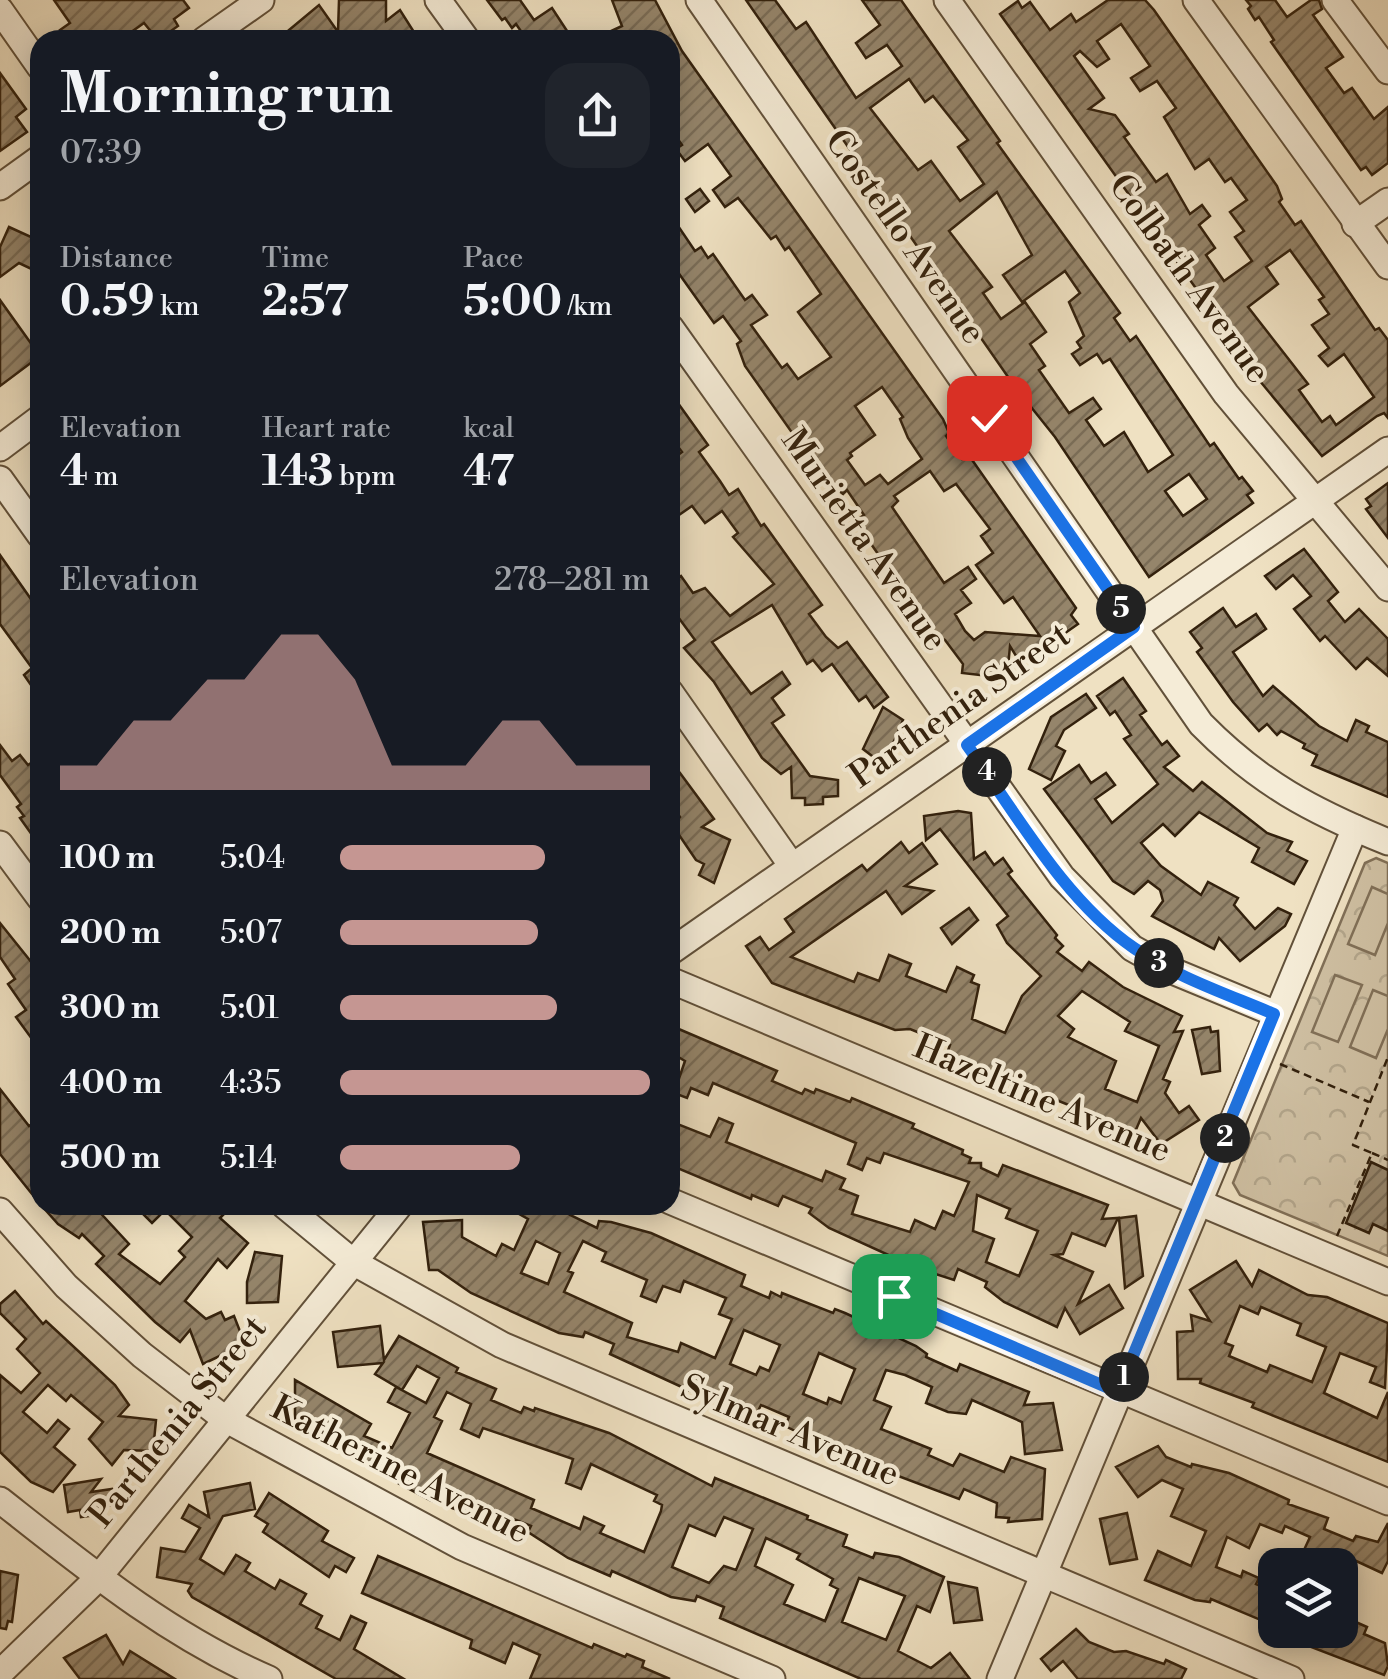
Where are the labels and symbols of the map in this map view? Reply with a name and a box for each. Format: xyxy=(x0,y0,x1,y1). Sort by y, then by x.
street label: Costello Avenue xyxy=(815,121,995,353)
street label: Colbath Avenue xyxy=(1099,166,1279,392)
pin xyxy=(947,376,1032,461)
street label: Murietta Avenue xyxy=(771,421,957,659)
pin: 5 xyxy=(1096,584,1146,634)
street label: Parthenia Street xyxy=(841,614,1079,798)
pin: 4 xyxy=(962,747,1012,797)
pin: 3 xyxy=(1134,938,1184,988)
street label: Hazeltine Avenue xyxy=(907,1025,1177,1173)
pin: 2 xyxy=(1200,1113,1250,1163)
pin xyxy=(852,1254,937,1339)
street label: Parthenia Street xyxy=(80,1308,276,1536)
pin: 1 xyxy=(1099,1352,1149,1402)
street label: Sylmar Avenue xyxy=(674,1366,906,1496)
street label: Katherine Avenue xyxy=(264,1386,536,1554)

